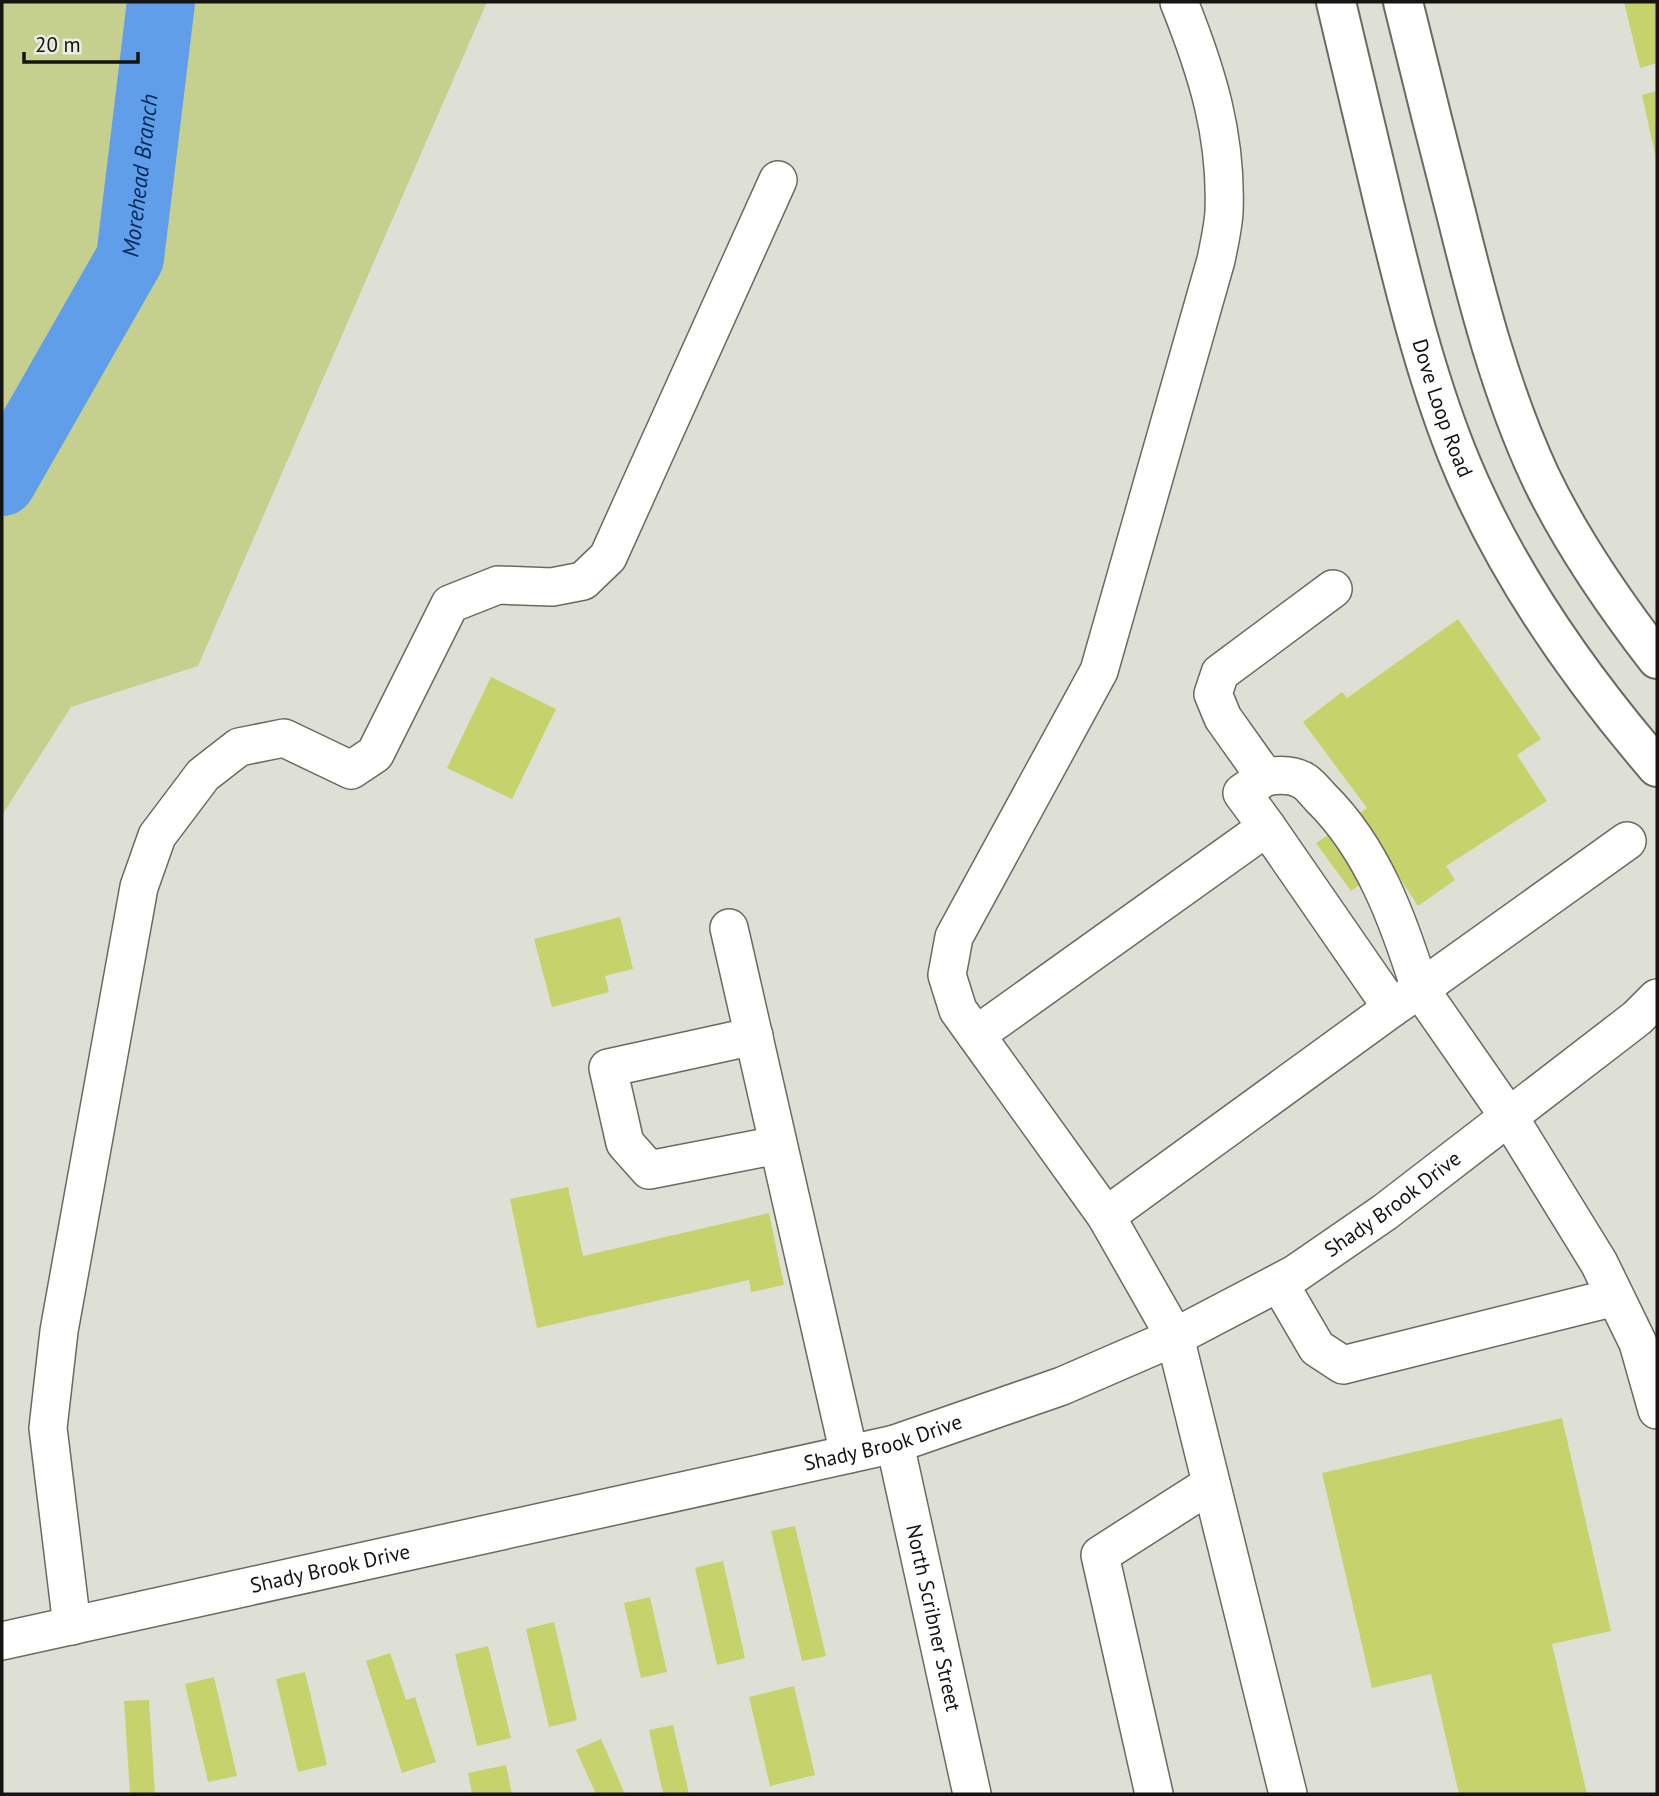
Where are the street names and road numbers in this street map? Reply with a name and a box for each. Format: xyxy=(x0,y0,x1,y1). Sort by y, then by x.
street label: Dove Loop Road xyxy=(1406,336,1479,481)
street label: Shady Brook Drive xyxy=(1319,1145,1466,1263)
street label: Shady Brook Drive xyxy=(801,1408,965,1477)
street label: North Scribner Street xyxy=(900,1522,967,1714)
street label: Shady Brook Drive xyxy=(247,1537,413,1599)

